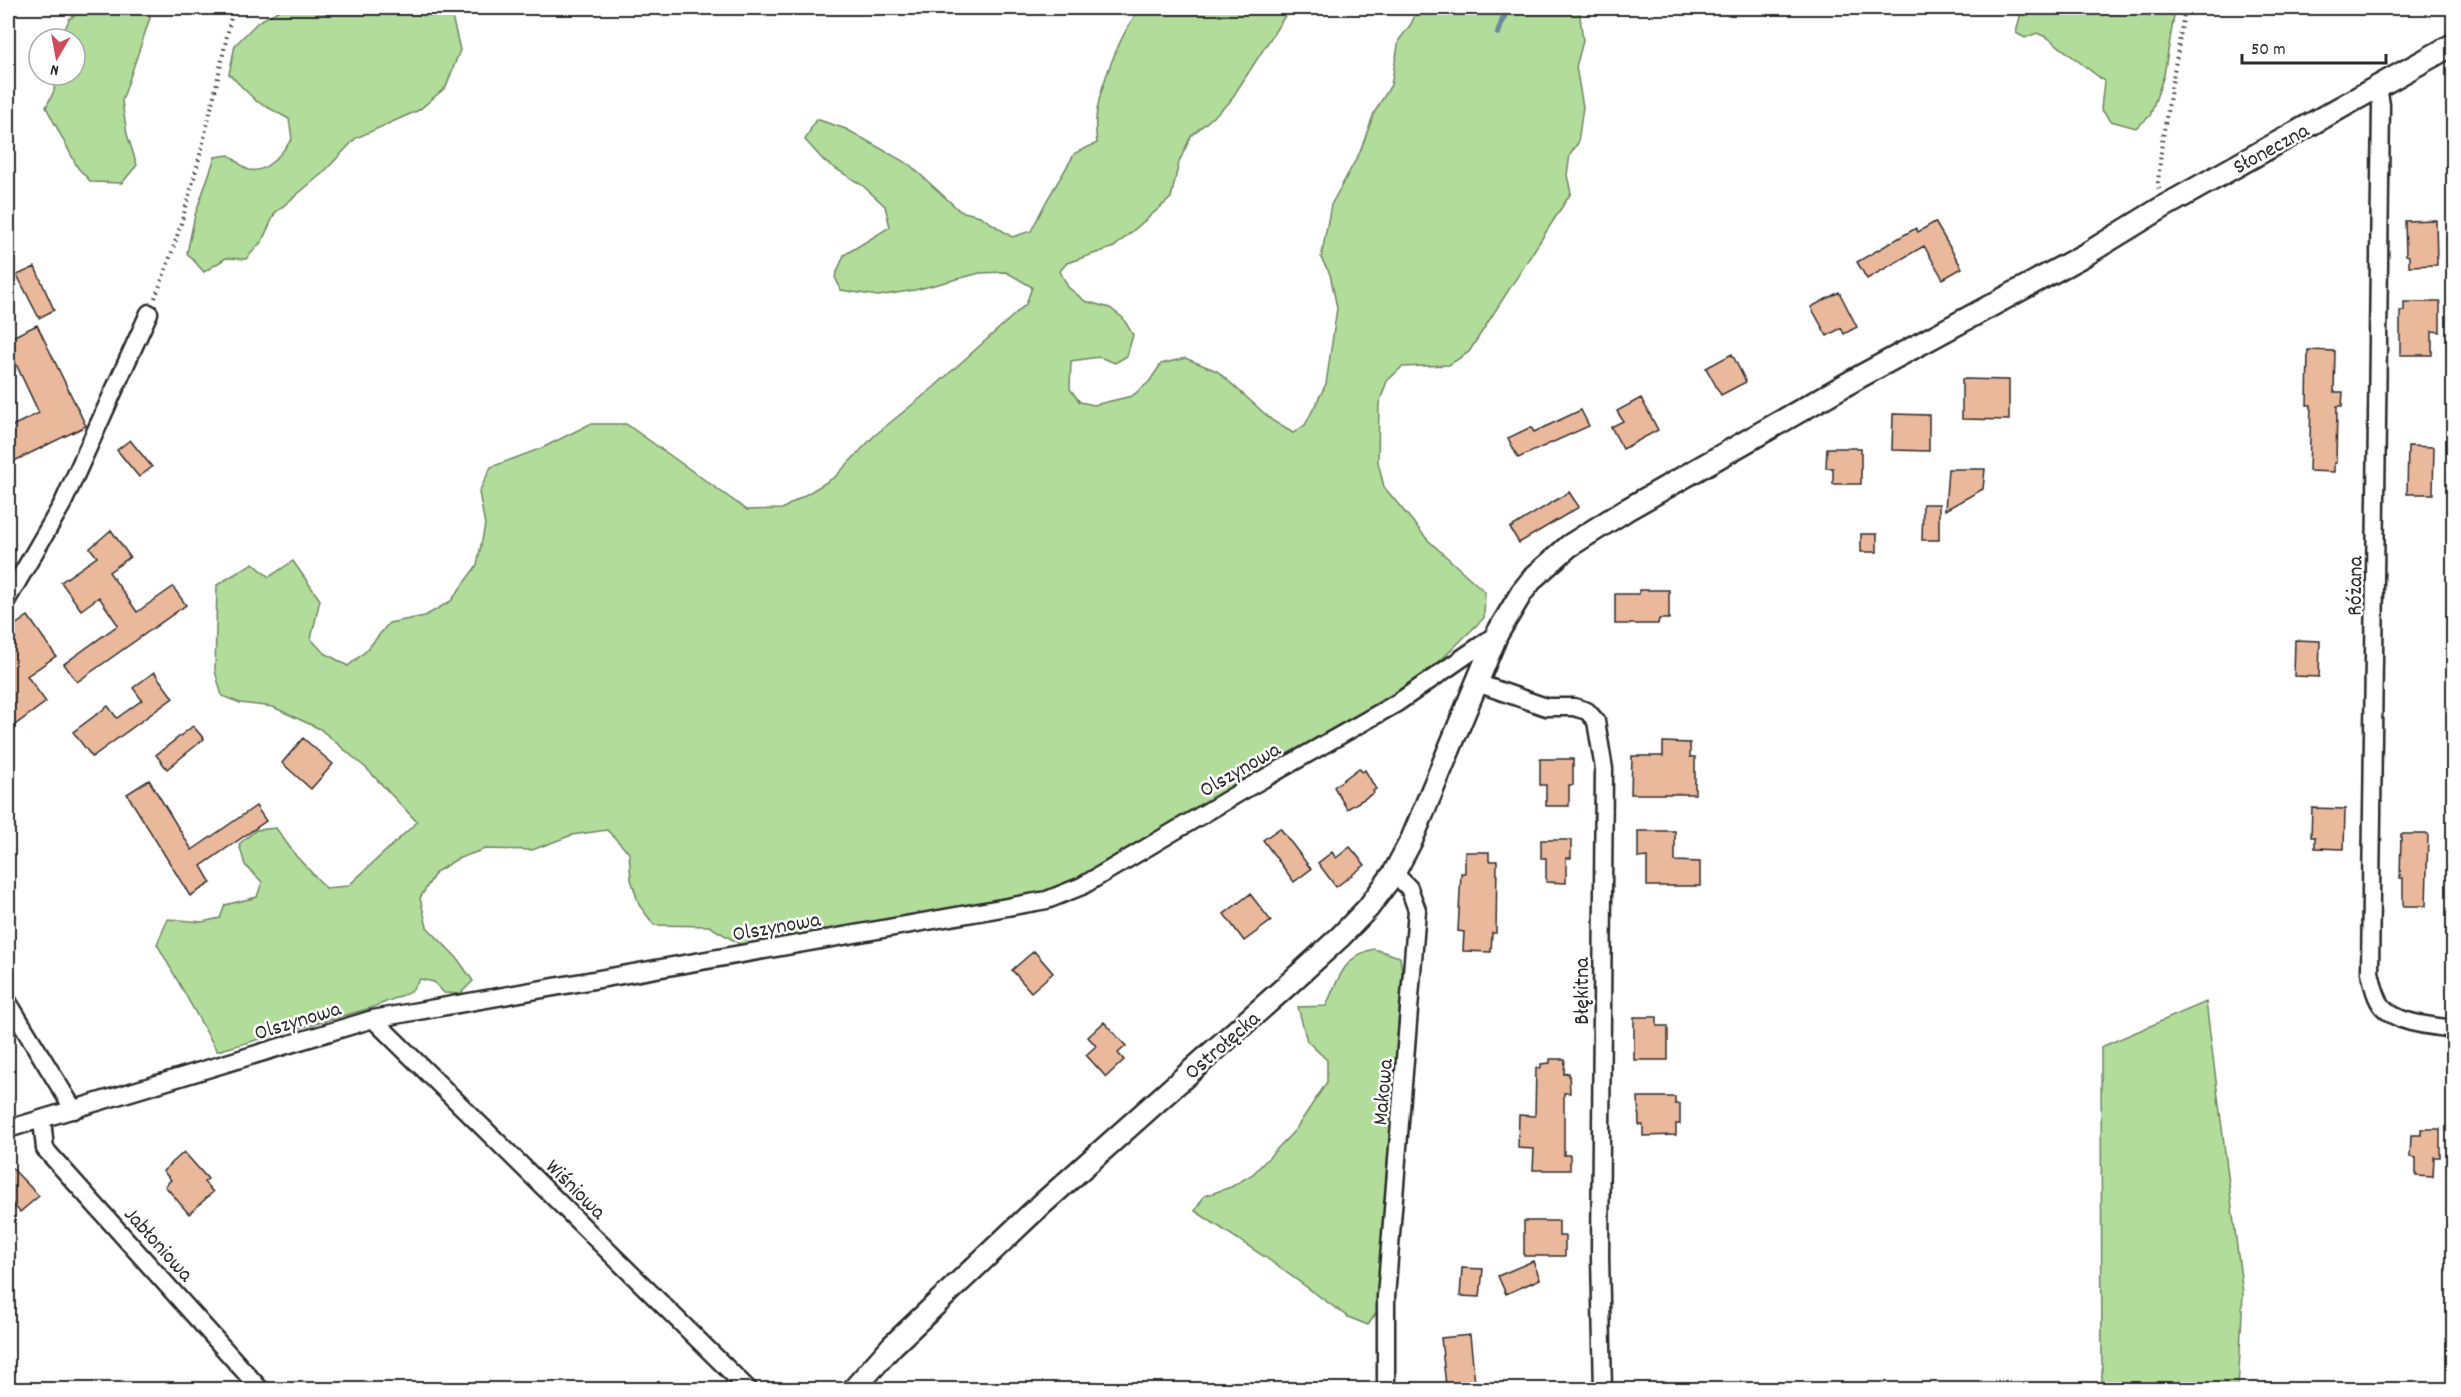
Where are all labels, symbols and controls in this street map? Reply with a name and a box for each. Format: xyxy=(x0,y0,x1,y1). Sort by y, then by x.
north arrow xyxy=(27,27,87,87)
scale bar xyxy=(2242,27,2386,65)
text: 50 m xyxy=(2251,38,2286,63)
text: N xyxy=(49,57,61,81)
street label: Słoneczna xyxy=(2228,116,2316,184)
street label: Różana xyxy=(2340,555,2373,616)
street label: Olszynowa xyxy=(1195,735,1288,807)
street label: Olszynowa xyxy=(730,905,824,951)
street label: Błękitna xyxy=(1568,957,1599,1025)
street label: Olszynowa xyxy=(251,994,346,1050)
street label: Ostrołęcka xyxy=(1179,1005,1268,1088)
street label: Makowa xyxy=(1366,1057,1403,1127)
street label: Wiśniowa xyxy=(537,1153,612,1228)
street label: Jabłoniowa xyxy=(115,1201,200,1290)

